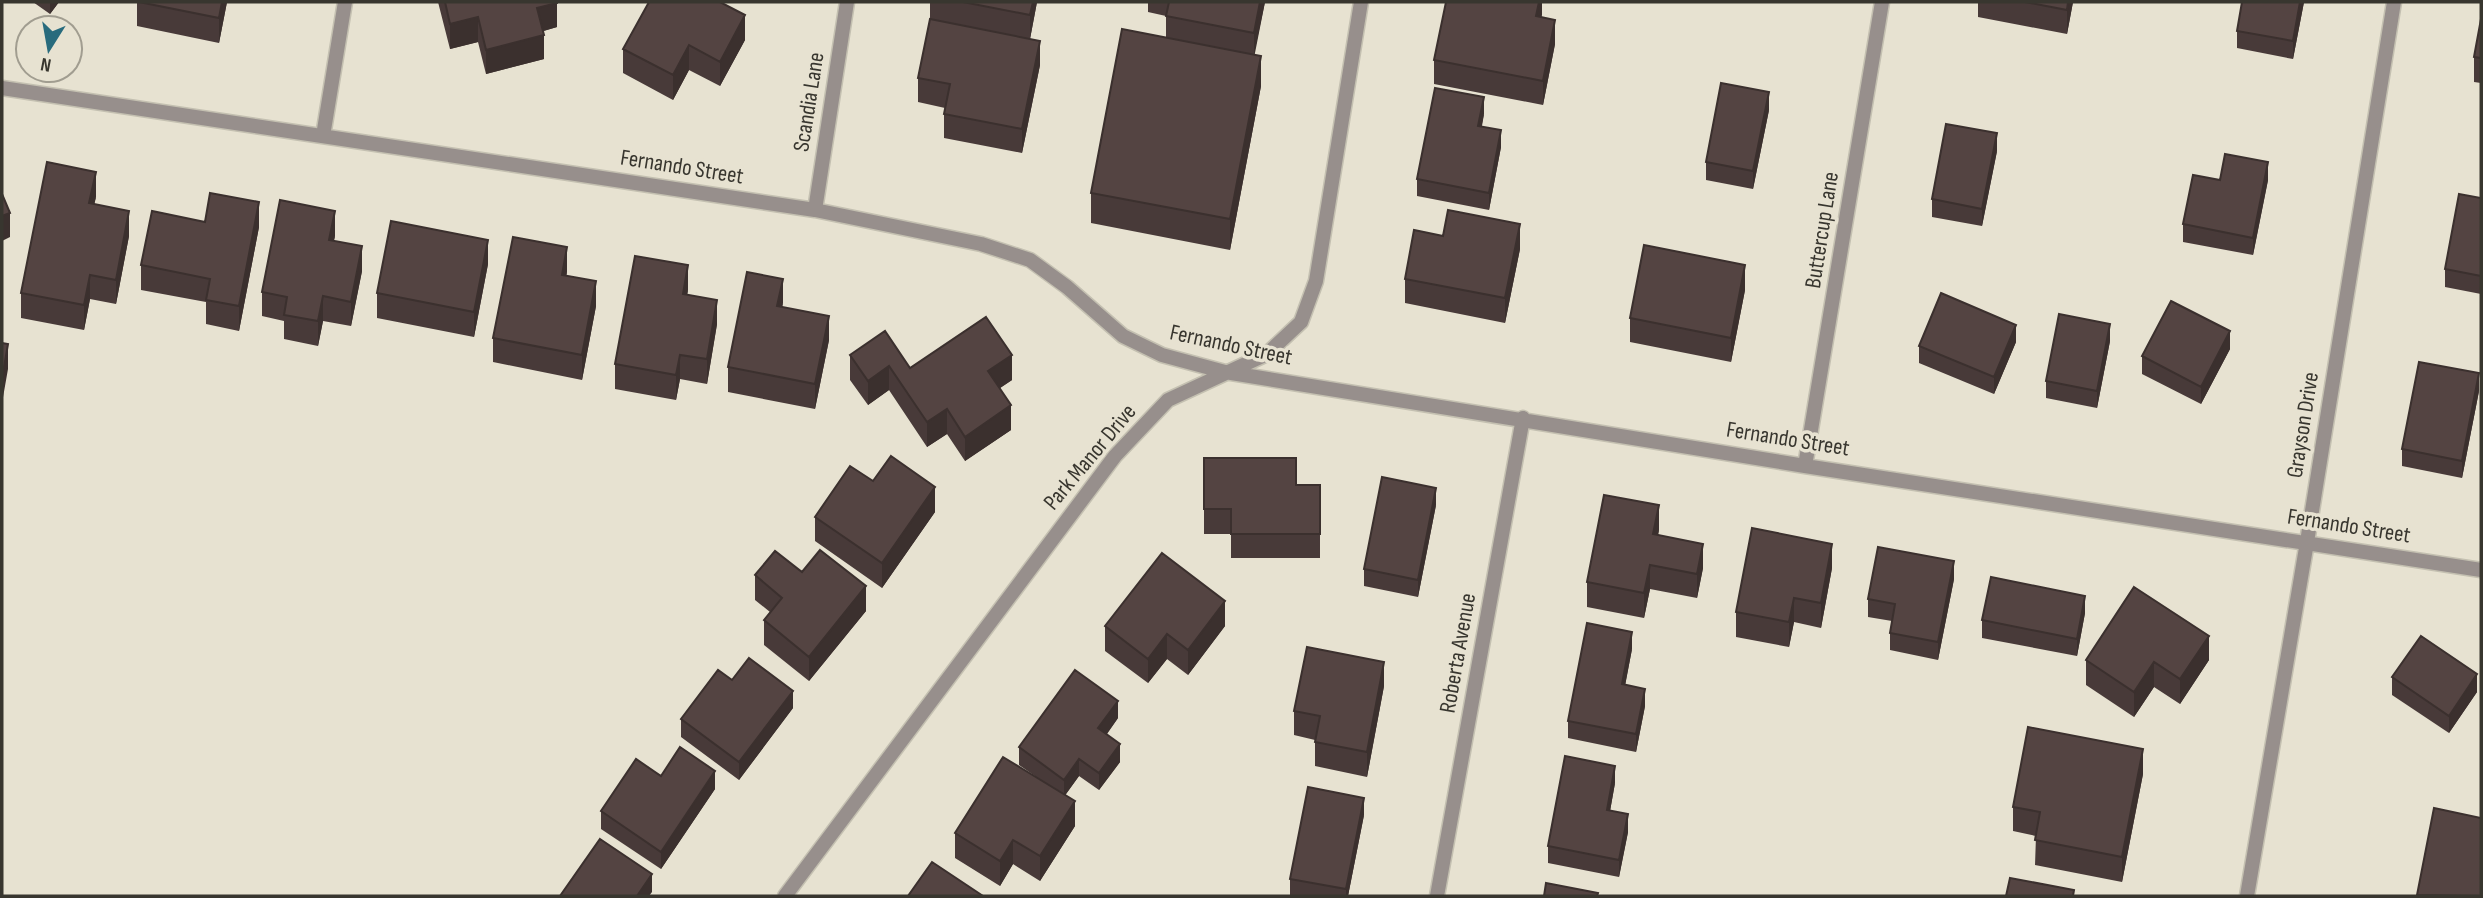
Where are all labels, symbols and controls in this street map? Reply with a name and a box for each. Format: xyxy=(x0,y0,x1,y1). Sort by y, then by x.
north arrow xyxy=(14,14,84,84)
street label: Scandia Lane xyxy=(787,50,831,154)
text: N xyxy=(39,52,53,76)
street label: Fernando Street xyxy=(619,143,745,191)
street label: Buttercup Lane xyxy=(1799,170,1845,290)
street label: Fernando Street xyxy=(1167,318,1295,372)
street label: Grayson Drive xyxy=(2281,370,2325,480)
street label: Park Manor Drive xyxy=(1038,398,1142,516)
street label: Fernando Street xyxy=(1725,415,1851,463)
street label: Fernando Street xyxy=(2286,502,2412,550)
street label: Roberta Avenue xyxy=(1434,591,1482,715)

